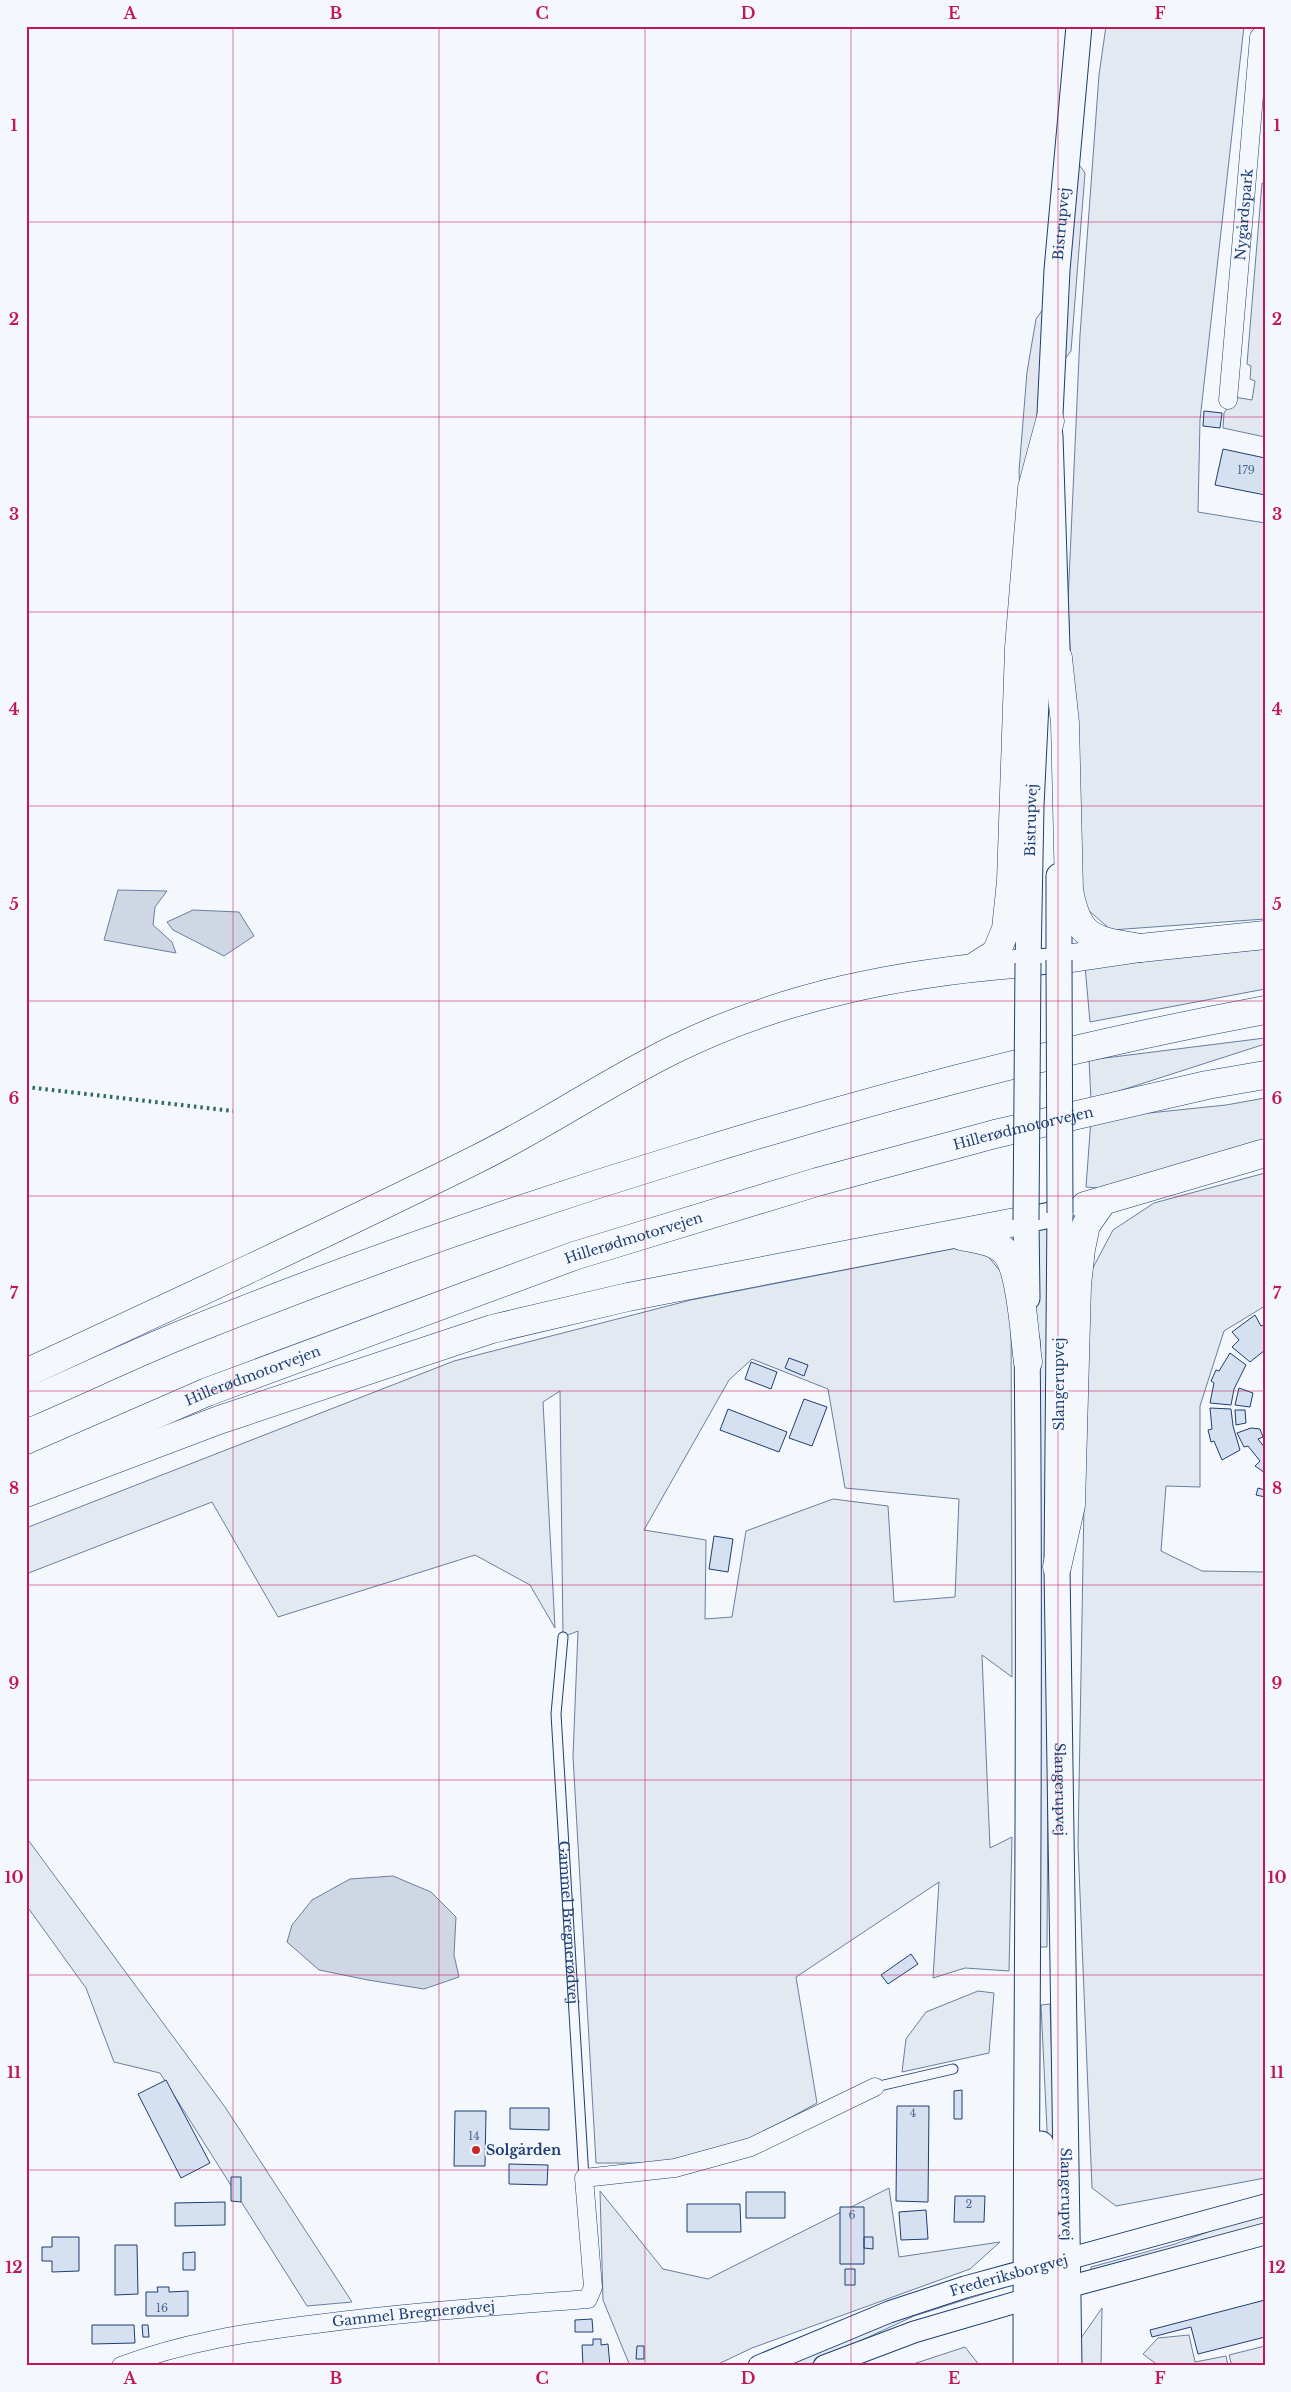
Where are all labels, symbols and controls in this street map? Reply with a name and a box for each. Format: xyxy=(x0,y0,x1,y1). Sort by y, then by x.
text: A xyxy=(123,3,138,23)
text: B xyxy=(330,3,343,23)
text: C xyxy=(535,3,549,23)
text: D xyxy=(741,3,755,23)
text: E xyxy=(948,3,960,23)
text: F xyxy=(1154,3,1166,23)
text: 1 xyxy=(11,115,18,135)
text: 1 xyxy=(1274,115,1281,135)
street label: Nygårdspark xyxy=(1231,168,1257,261)
street label: Bistrupvej xyxy=(1049,187,1073,261)
text: 2 xyxy=(9,309,19,329)
text: 2 xyxy=(1272,309,1282,329)
house number: 179 xyxy=(1237,463,1255,477)
text: 3 xyxy=(9,504,19,524)
text: 3 xyxy=(1272,504,1282,524)
text: 4 xyxy=(9,699,19,719)
text: 4 xyxy=(1272,699,1282,719)
street label: Bistrupvej xyxy=(1021,783,1041,857)
text: 5 xyxy=(9,894,19,914)
text: 5 xyxy=(1272,894,1282,914)
text: 6 xyxy=(9,1088,20,1108)
text: 6 xyxy=(1272,1088,1283,1108)
street label: Hillerødmotorvejen xyxy=(951,1103,1095,1154)
street label: Hillerødmotorvejen xyxy=(562,1208,705,1268)
text: 7 xyxy=(10,1283,19,1303)
text: 7 xyxy=(1273,1283,1282,1303)
street label: Slangerupvej xyxy=(1050,1337,1068,1431)
street label: Hillerødmotorvejen xyxy=(182,1342,323,1410)
text: 8 xyxy=(9,1478,19,1498)
text: 8 xyxy=(1272,1478,1282,1498)
text: 9 xyxy=(9,1673,20,1693)
text: 9 xyxy=(1272,1673,1283,1693)
street label: Slangerupvej xyxy=(1051,1742,1070,1836)
street label: Gammel Bregnerødvej xyxy=(555,1840,582,2005)
text: 10 xyxy=(4,1867,24,1887)
text: 10 xyxy=(1267,1867,1287,1887)
text: 11 xyxy=(7,2062,21,2082)
text: 11 xyxy=(1270,2062,1284,2082)
house number: 4 xyxy=(910,2106,916,2120)
house number: 14 xyxy=(468,2129,480,2143)
place label: Solgården xyxy=(486,2141,561,2159)
marker: Solgården xyxy=(470,2144,482,2156)
street label: Slangerupvej xyxy=(1057,2147,1076,2241)
house number: 2 xyxy=(966,2197,973,2211)
house number: 6 xyxy=(848,2208,856,2222)
street label: Frederiksborgvej xyxy=(947,2250,1070,2300)
text: 12 xyxy=(5,2257,23,2277)
text: 12 xyxy=(1268,2257,1286,2277)
street label: Gammel Bregnerødvej xyxy=(331,2297,496,2331)
house number: 16 xyxy=(156,2301,168,2315)
text: A xyxy=(123,2368,138,2388)
text: B xyxy=(330,2368,343,2388)
text: C xyxy=(535,2368,549,2388)
text: D xyxy=(741,2368,755,2388)
text: E xyxy=(948,2368,960,2388)
text: F xyxy=(1154,2368,1166,2388)

